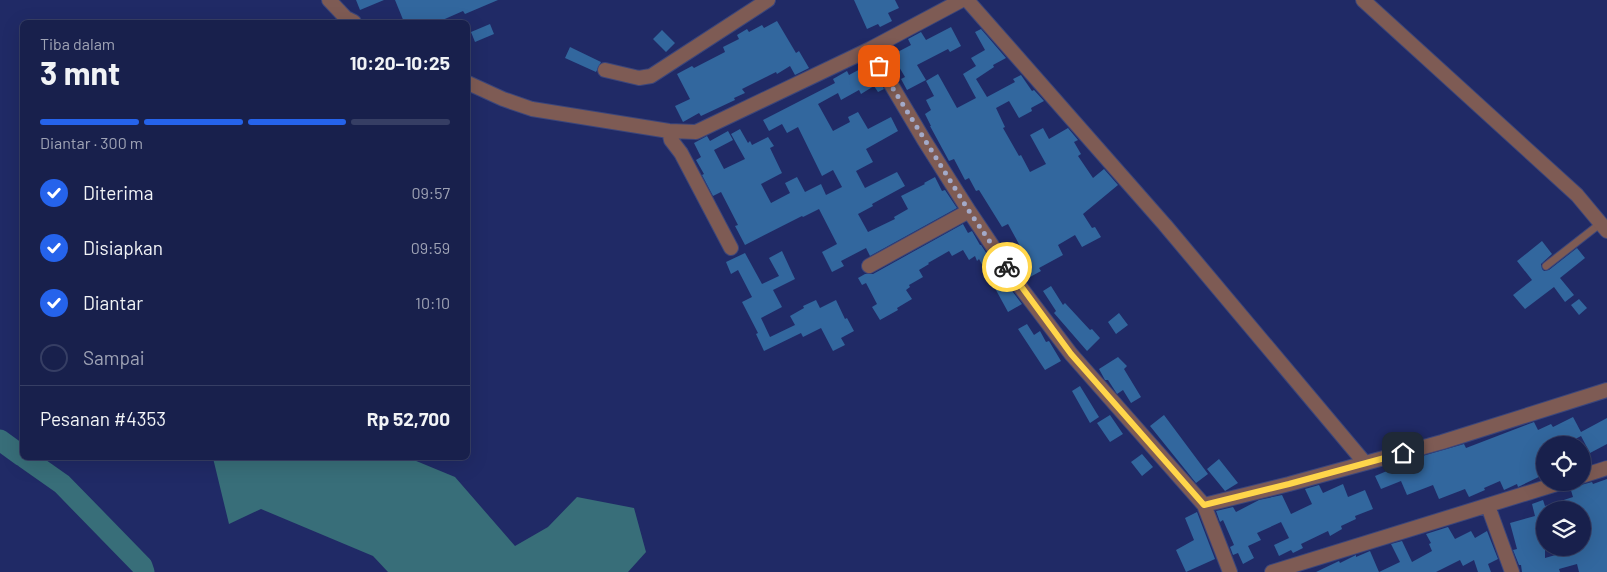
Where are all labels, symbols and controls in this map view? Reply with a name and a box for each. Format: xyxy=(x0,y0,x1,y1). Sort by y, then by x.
text: Tiba dalam xyxy=(40,34,115,53)
pin xyxy=(858,45,900,87)
text: 10:20–10:25 xyxy=(350,51,450,74)
icon: bag xyxy=(865,52,893,80)
text: 3 mnt xyxy=(40,53,120,91)
text: Diantar · 300 m xyxy=(40,133,143,152)
icon: check xyxy=(40,179,68,207)
text: Diterima xyxy=(83,181,154,204)
text: 09:57 xyxy=(411,183,450,202)
icon: check xyxy=(40,234,68,262)
text: Disiapkan xyxy=(83,236,163,259)
text: 09:59 xyxy=(411,238,450,257)
courier xyxy=(982,242,1032,292)
icon: bike xyxy=(993,253,1021,281)
icon: check xyxy=(40,289,68,317)
text: Diantar xyxy=(83,291,143,314)
text: 10:10 xyxy=(415,293,450,312)
text: Sampai xyxy=(83,346,145,369)
text: Pesanan #4353 xyxy=(40,407,166,430)
text: Rp 52,700 xyxy=(367,407,450,430)
pin xyxy=(1382,432,1424,474)
map controls xyxy=(1536,436,1591,556)
button: locate xyxy=(1536,436,1591,491)
icon: home xyxy=(1389,439,1417,467)
button: layers xyxy=(1536,501,1591,556)

